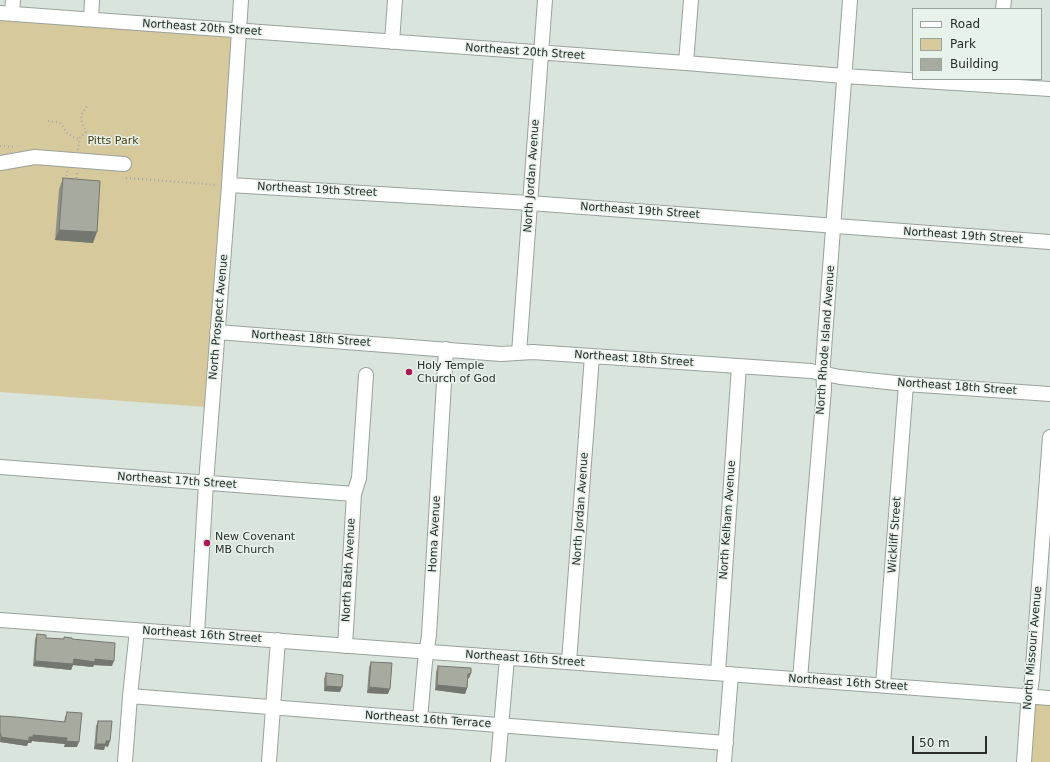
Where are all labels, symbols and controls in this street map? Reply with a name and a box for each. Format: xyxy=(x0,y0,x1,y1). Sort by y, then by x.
legend xyxy=(912,8,1042,80)
street label: Northeast 20th Street xyxy=(142,17,262,39)
text: Road xyxy=(950,17,980,31)
text: Park xyxy=(950,37,976,51)
street label: Northeast 20th Street xyxy=(465,41,585,63)
text: Building xyxy=(950,57,999,71)
street label: North Jordan Avenue xyxy=(521,119,543,233)
park label: Pitts Park xyxy=(87,134,139,148)
street label: Northeast 19th Street xyxy=(257,180,377,200)
street label: Northeast 19th Street xyxy=(580,200,700,222)
street label: Northeast 19th Street xyxy=(903,225,1023,247)
street label: North Prospect Avenue xyxy=(207,254,231,380)
street label: North Rhode Island Avenue xyxy=(814,265,838,415)
street label: Northeast 18th Street xyxy=(251,328,371,350)
street label: Northeast 18th Street xyxy=(574,348,694,370)
place label: Holy Temple Church of God xyxy=(417,359,496,385)
marker: Holy Temple Church of God xyxy=(404,367,414,377)
street label: Northeast 18th Street xyxy=(897,376,1017,398)
street label: North Jordan Avenue xyxy=(570,452,592,566)
street label: North Kelham Avenue xyxy=(717,460,739,580)
street label: Northeast 17th Street xyxy=(117,470,237,492)
street label: Homa Avenue xyxy=(426,495,444,573)
street label: Wickliff Street xyxy=(886,496,904,574)
street label: North Bath Avenue xyxy=(340,518,358,622)
place label: New Covenant MB Church xyxy=(215,530,295,556)
marker: New Covenant MB Church xyxy=(202,538,212,548)
street label: North Missouri Avenue xyxy=(1021,586,1045,710)
street label: Northeast 16th Street xyxy=(142,624,262,646)
street label: Northeast 16th Street xyxy=(465,648,585,670)
street label: Northeast 16th Street xyxy=(788,672,908,694)
street label: Northeast 16th Terrace xyxy=(364,709,492,731)
scale bar xyxy=(914,728,989,754)
text: 50 m xyxy=(919,736,950,750)

